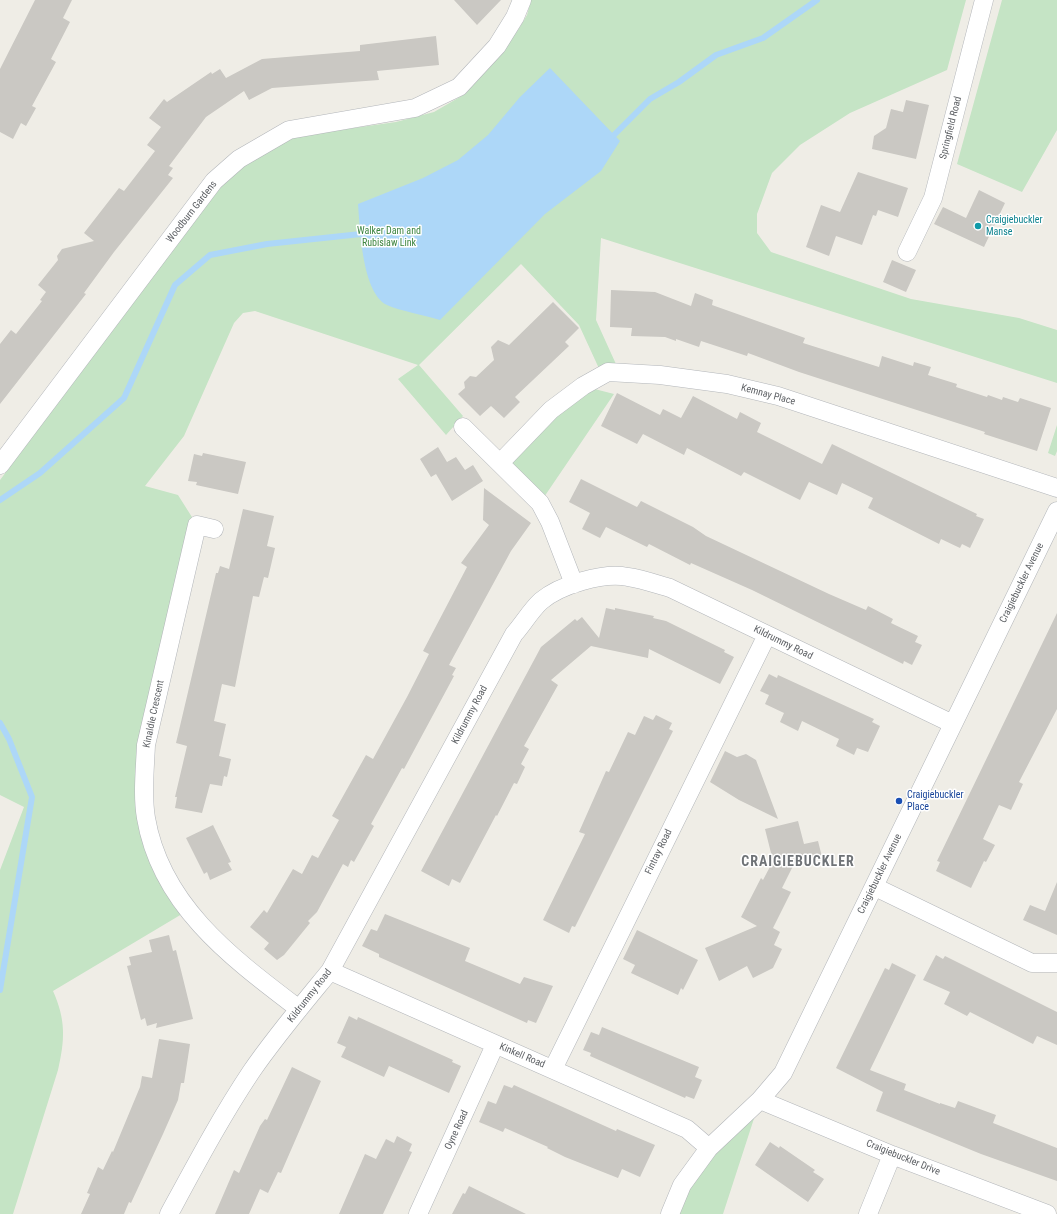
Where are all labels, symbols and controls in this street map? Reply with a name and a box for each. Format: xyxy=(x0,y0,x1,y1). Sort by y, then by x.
street label: Springfield Road xyxy=(937,95,965,161)
street label: Woodburn Gardens xyxy=(164,179,220,245)
place label: Craigiebuckler Manse xyxy=(986,214,1042,238)
marker: Craigiebuckler Manse xyxy=(973,221,983,231)
park label: Walker Dam and Rubislaw Link xyxy=(357,225,421,248)
street label: Kemnay Place xyxy=(740,382,796,408)
street label: Craigiebuckler Avenue xyxy=(997,541,1047,625)
street label: Kildrummy Road xyxy=(751,623,815,663)
street label: Kinaldie Crescent xyxy=(141,679,167,749)
street label: Kildrummy Road xyxy=(450,684,490,746)
place label: Craigiebuckler Place xyxy=(907,789,963,812)
marker: Craigiebuckler Place xyxy=(894,796,904,806)
street label: Fintray Road xyxy=(643,827,675,877)
street label: Craigiebuckler Avenue xyxy=(855,832,905,916)
district label: CRAIGIEBUCKLER xyxy=(741,854,855,870)
street label: Kildrummy Road xyxy=(285,967,335,1025)
street label: Kinkell Road xyxy=(497,1041,547,1071)
street label: Oyne Road xyxy=(443,1108,471,1152)
street label: Craigiebuckler Drive xyxy=(864,1138,942,1178)

